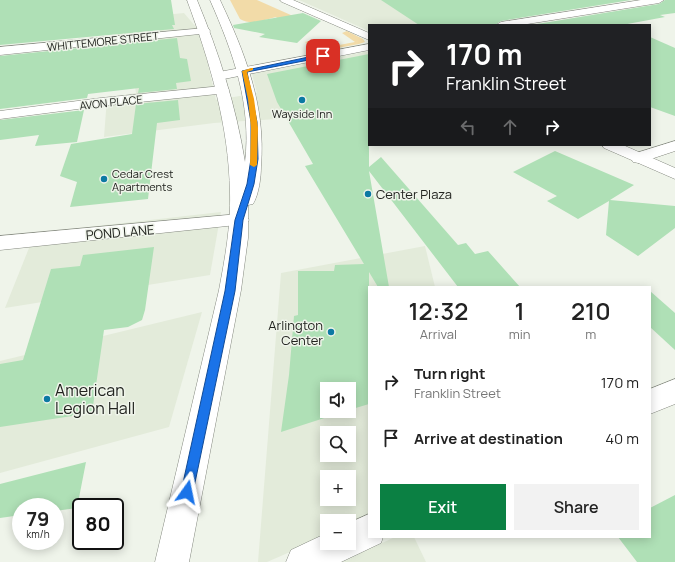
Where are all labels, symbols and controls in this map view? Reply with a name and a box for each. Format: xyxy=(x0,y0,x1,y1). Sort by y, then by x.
street label: WHITTEMORE STREET xyxy=(46,28,160,54)
text: 170 m xyxy=(446,35,522,73)
pin xyxy=(306,39,340,73)
icon: right xyxy=(380,40,432,92)
icon: arrive xyxy=(312,45,334,67)
text: Franklin Street xyxy=(446,71,566,95)
street label: AVON PLACE xyxy=(79,91,143,113)
marker: Wayside Inn xyxy=(297,95,307,105)
place label: Wayside Inn xyxy=(272,106,332,121)
icon: left xyxy=(457,116,479,138)
icon: ahead xyxy=(499,116,521,138)
icon: right xyxy=(541,116,563,138)
place label: Cedar Crest Apartments xyxy=(112,166,173,194)
marker: Cedar Crest Apartments xyxy=(99,174,109,184)
place label: Center Plaza xyxy=(376,185,452,203)
marker: Center Plaza xyxy=(363,189,373,199)
street label: POND LANE xyxy=(85,220,155,244)
text: 12:32 xyxy=(408,294,468,327)
text: 1 xyxy=(515,294,525,327)
text: 210 xyxy=(571,294,611,327)
place label: Arlington Center xyxy=(268,316,323,349)
text: Arrival xyxy=(420,325,457,343)
text: min xyxy=(509,325,531,343)
text: m xyxy=(585,325,596,343)
marker: Arlington Center xyxy=(326,327,336,337)
text: Turn right xyxy=(414,363,485,384)
icon: right xyxy=(380,371,402,393)
text: 170 m xyxy=(601,372,639,393)
place label: American Legion Hall xyxy=(55,379,135,419)
map controls xyxy=(320,382,356,550)
button: sound xyxy=(320,382,356,418)
text: Franklin Street xyxy=(414,384,501,402)
marker: American Legion Hall xyxy=(42,394,52,404)
button: search xyxy=(320,426,356,462)
icon: arrive xyxy=(380,427,402,449)
text: Arrive at destination xyxy=(414,428,563,449)
text: 40 m xyxy=(605,428,639,449)
button: + xyxy=(320,470,356,506)
position arrow xyxy=(166,471,208,513)
button: Exit xyxy=(380,484,506,530)
button: Share xyxy=(514,484,639,530)
speed limit sign: 80 xyxy=(72,498,124,550)
text: 79 xyxy=(26,505,50,532)
button: − xyxy=(320,514,356,550)
text: km/h xyxy=(26,527,50,541)

